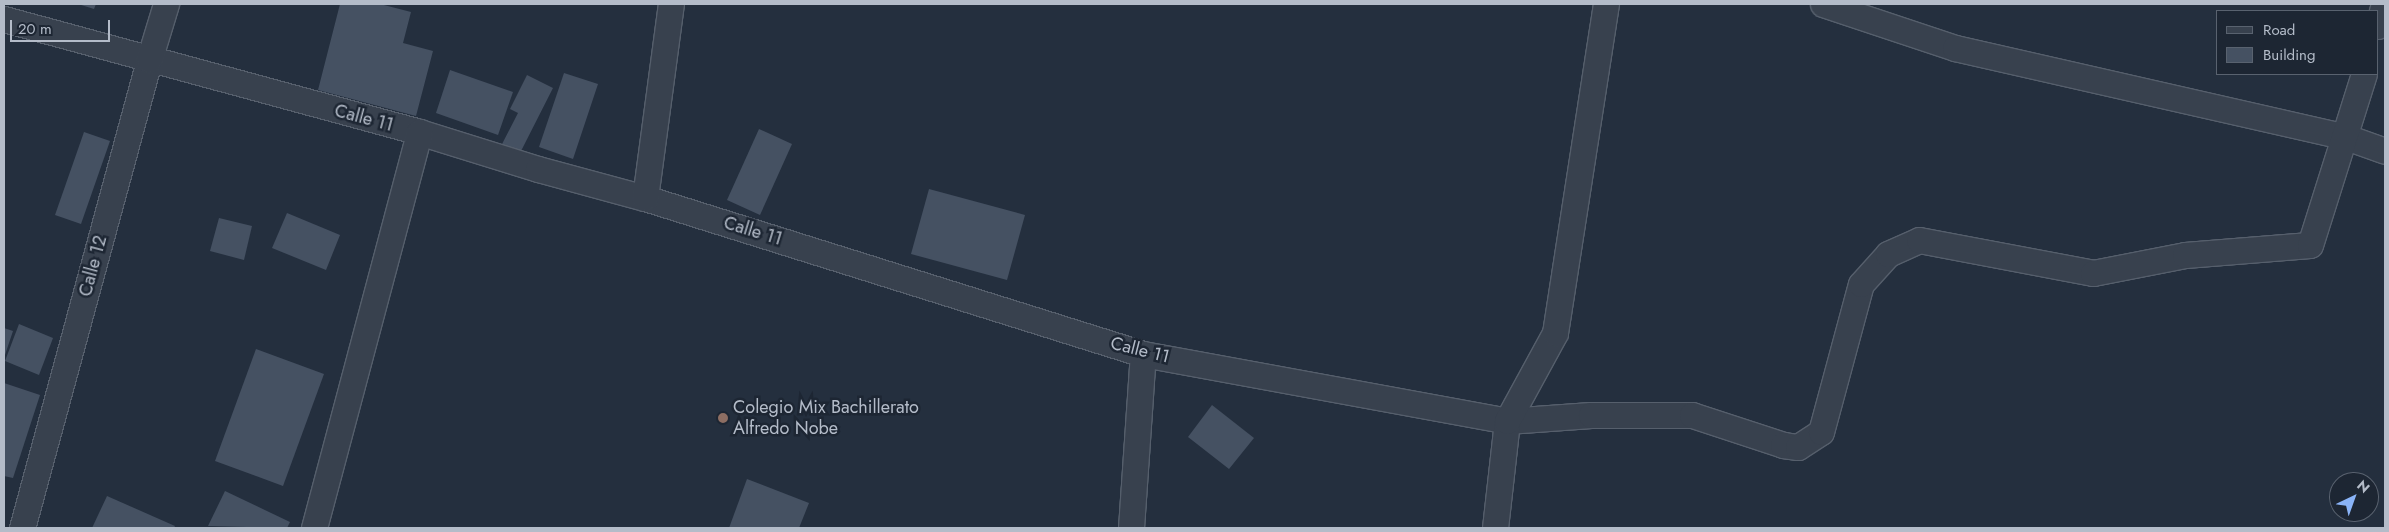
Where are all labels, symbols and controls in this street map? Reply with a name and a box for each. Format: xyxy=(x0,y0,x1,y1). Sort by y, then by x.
scale bar xyxy=(12,10,112,42)
legend xyxy=(2216,10,2379,75)
text: 20 m xyxy=(18,18,52,40)
text: Road xyxy=(2263,19,2295,41)
text: Building xyxy=(2263,44,2315,66)
street label: Calle 11 xyxy=(332,100,396,136)
street label: Calle 11 xyxy=(721,212,785,250)
street label: Calle 12 xyxy=(75,233,111,299)
street label: Calle 11 xyxy=(1108,332,1172,368)
place label: Colegio Mix Bachillerato Alfredo Nobe xyxy=(733,397,919,439)
marker: Colegio Mix Bachillerato Alfredo Nobe xyxy=(717,412,729,424)
north arrow xyxy=(2329,472,2379,522)
text: N xyxy=(2353,475,2374,498)

